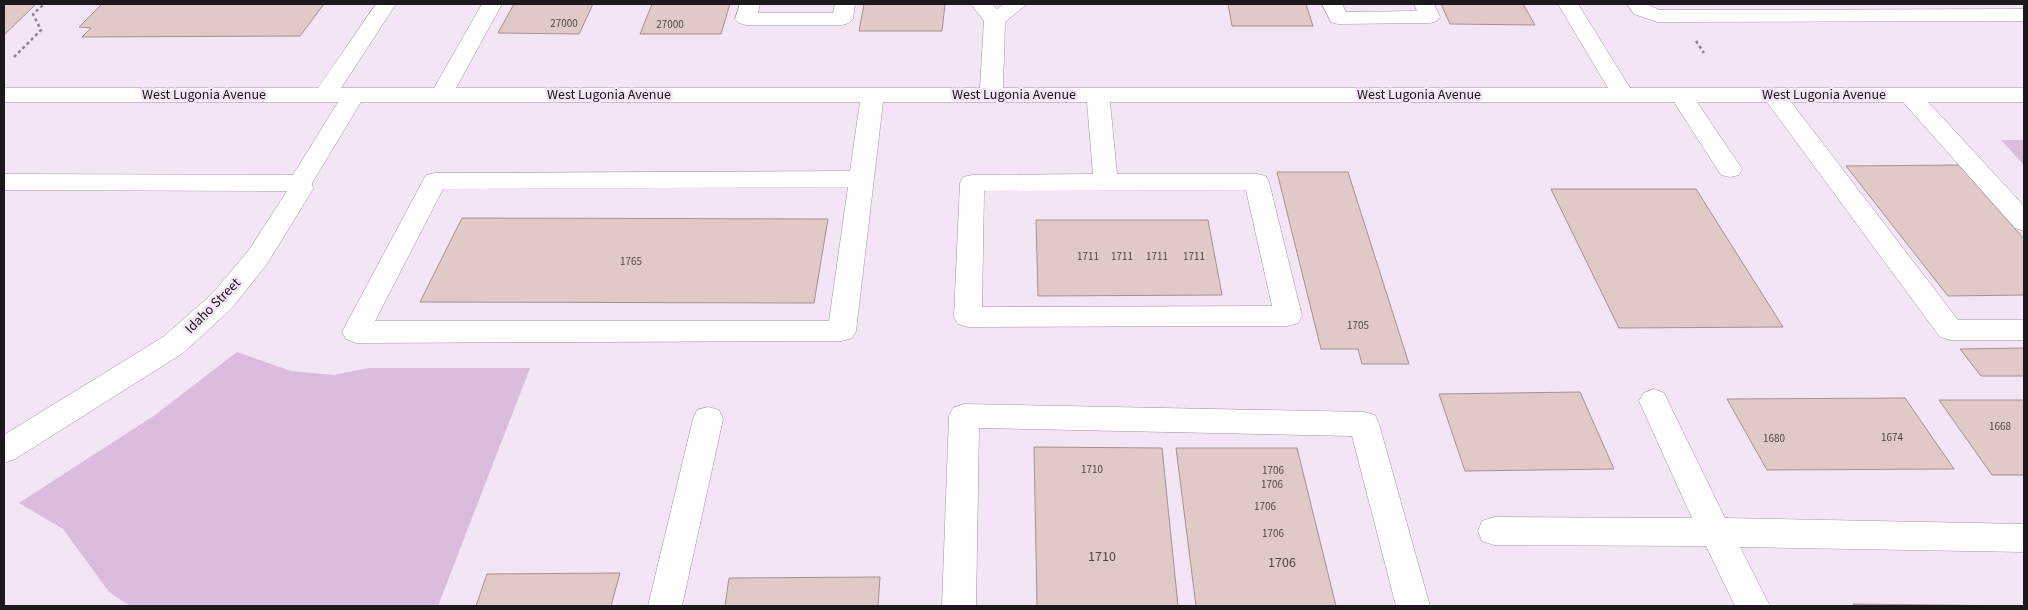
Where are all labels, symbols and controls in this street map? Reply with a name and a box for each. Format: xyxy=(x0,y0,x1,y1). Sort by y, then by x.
house number: 27000 xyxy=(550,16,578,31)
house number: 27000 xyxy=(656,17,684,32)
street label: West Lugonia Avenue xyxy=(142,85,266,105)
street label: West Lugonia Avenue xyxy=(547,85,671,105)
street label: West Lugonia Avenue xyxy=(952,85,1076,105)
street label: West Lugonia Avenue xyxy=(1357,85,1481,105)
street label: West Lugonia Avenue xyxy=(1762,85,1886,105)
house number: 1711 xyxy=(1077,249,1099,264)
house number: 1711 xyxy=(1111,249,1133,264)
house number: 1711 xyxy=(1146,249,1168,264)
house number: 1711 xyxy=(1183,249,1205,264)
house number: 1765 xyxy=(620,254,642,269)
street label: Idaho Street xyxy=(181,273,246,338)
house number: 1705 xyxy=(1347,318,1369,333)
house number: 1668 xyxy=(1989,419,2011,434)
house number: 1674 xyxy=(1881,430,1903,445)
house number: 1680 xyxy=(1763,431,1785,446)
house number: 1710 xyxy=(1081,462,1103,477)
house number: 1706 xyxy=(1262,463,1284,478)
house number: 1706 xyxy=(1261,477,1283,492)
house number: 1706 xyxy=(1254,499,1276,514)
house number: 1706 xyxy=(1262,526,1284,541)
house number: 1710 xyxy=(1088,547,1116,567)
house number: 1706 xyxy=(1268,553,1296,573)

